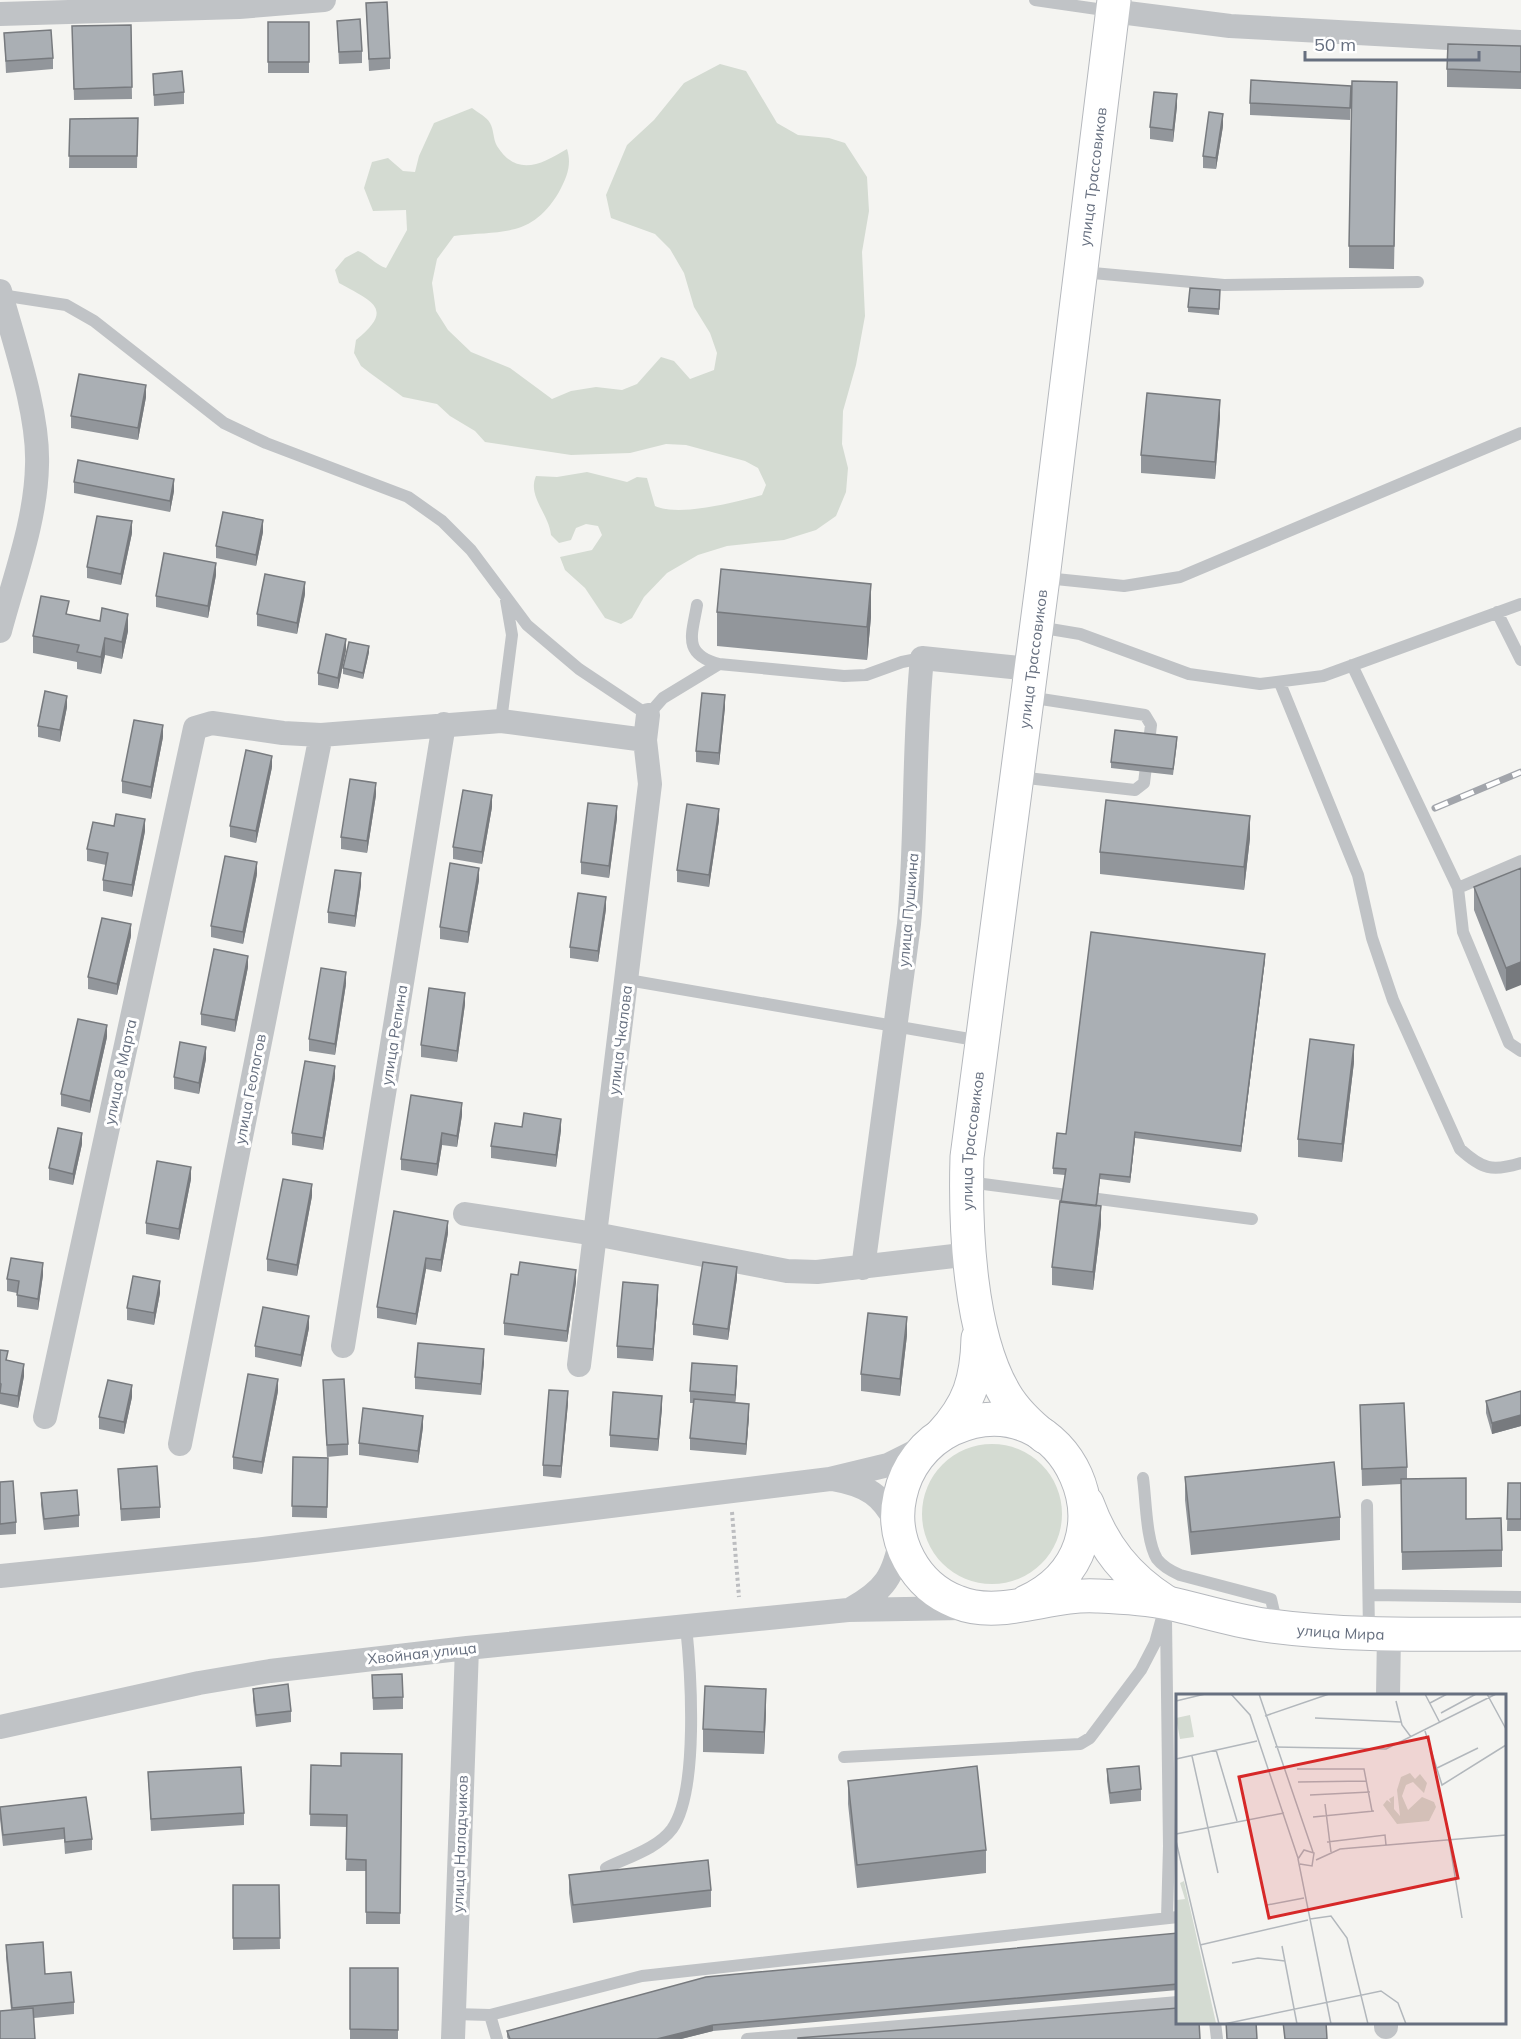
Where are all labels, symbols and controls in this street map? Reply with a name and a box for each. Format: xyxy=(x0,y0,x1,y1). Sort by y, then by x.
scale bar xyxy=(1305,24,1479,62)
text: 50 m xyxy=(1314,33,1356,56)
street label: улица Трассовиков xyxy=(1074,106,1110,247)
street label: улица Трассовиков xyxy=(1014,588,1051,730)
street label: улица Пушкина xyxy=(894,852,922,968)
street label: улица Репина xyxy=(377,983,411,1087)
street label: улица Чкалова xyxy=(604,984,636,1096)
street label: улица 8 Марта xyxy=(100,1017,140,1127)
street label: улица Геологов xyxy=(230,1032,270,1146)
street label: улица Трассовиков xyxy=(957,1070,988,1211)
street label: улица Мира xyxy=(1296,1620,1385,1643)
street label: Хвойная улица xyxy=(366,1638,478,1668)
inset map xyxy=(1176,1694,1506,2024)
street label: улица Наладчиков xyxy=(448,1775,472,1913)

